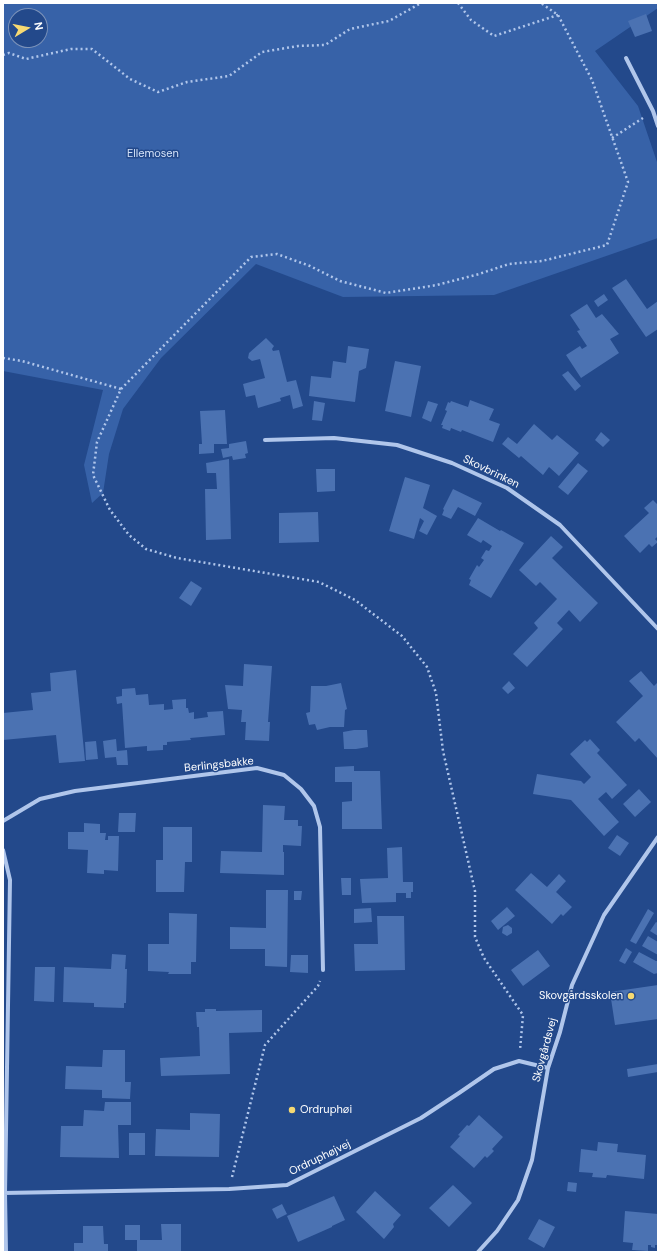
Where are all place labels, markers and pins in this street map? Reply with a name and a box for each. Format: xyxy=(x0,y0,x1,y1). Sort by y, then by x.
place label: Skovgårdsskolen xyxy=(539,989,623,1003)
marker: Skovgårdsskolen xyxy=(626,991,636,1001)
place label: Ordruphøi xyxy=(300,1103,352,1117)
marker: Ordruphøi xyxy=(287,1105,297,1115)

